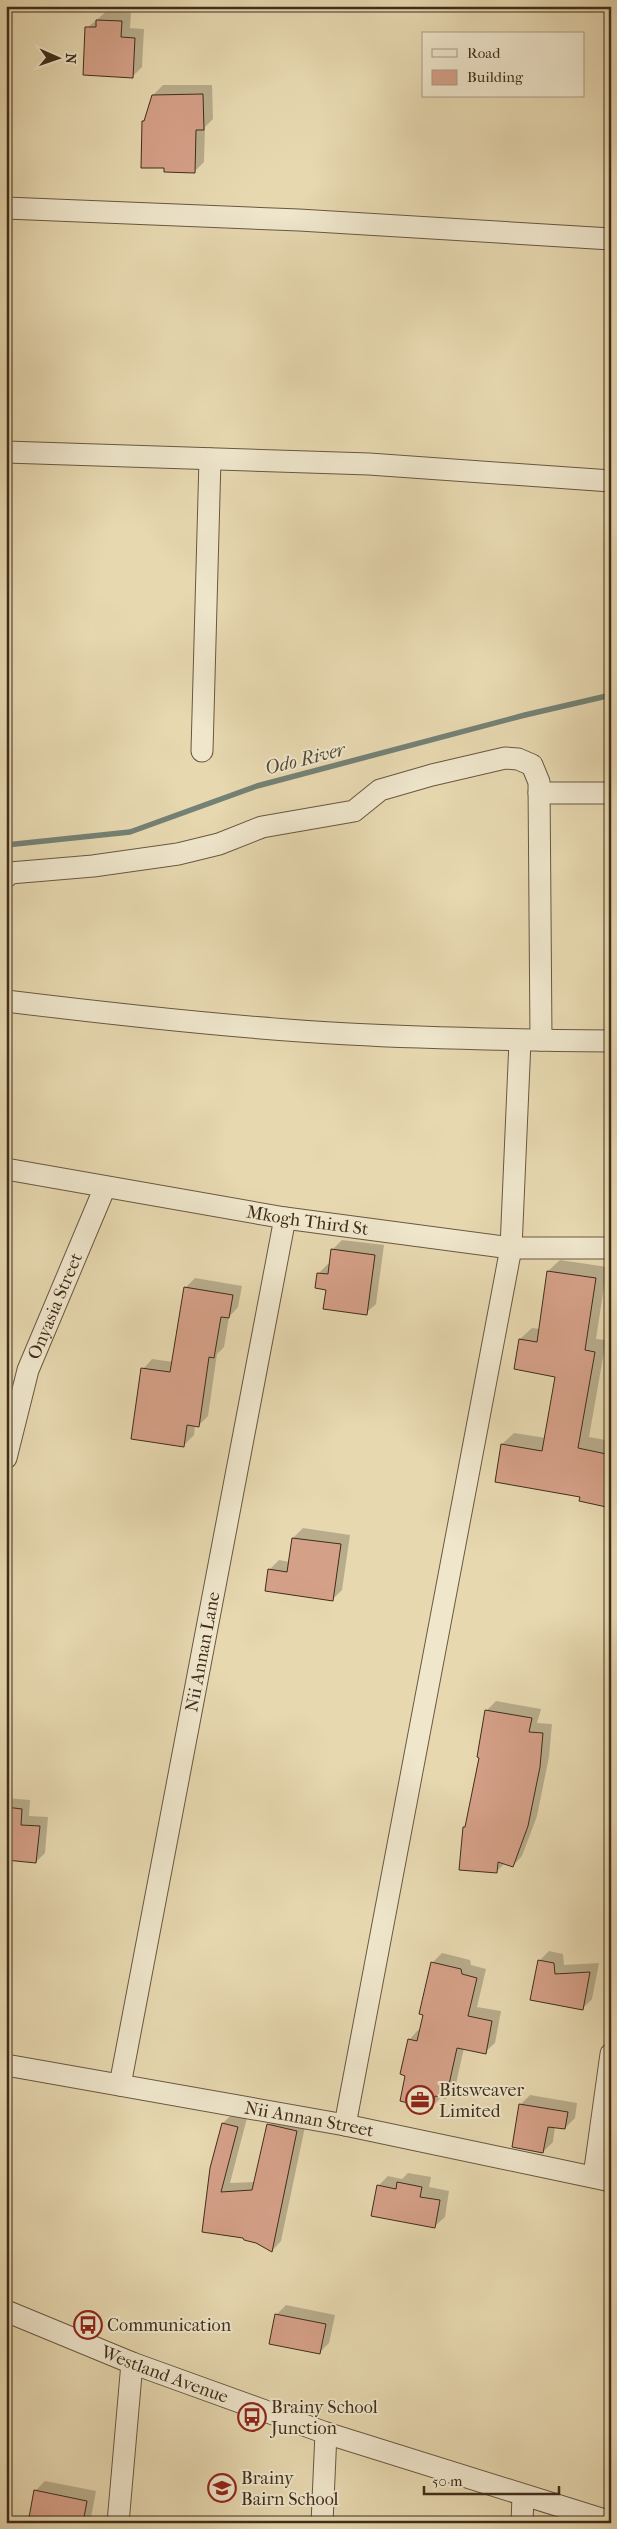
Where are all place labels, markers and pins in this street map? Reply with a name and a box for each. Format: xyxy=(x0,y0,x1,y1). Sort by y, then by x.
place label: Bitsweaver Limited xyxy=(439,2080,524,2122)
office icon: Bitsweaver Limited xyxy=(405,2085,435,2115)
bus stop icon: Communication xyxy=(73,2310,103,2340)
place label: Communication xyxy=(107,2315,232,2336)
place label: Brainy School Junction xyxy=(269,2397,378,2439)
bus stop icon: Brainy School Junction xyxy=(237,2402,267,2432)
place label: Brainy Bairn School xyxy=(241,2468,339,2510)
school or university icon: Brainy Bairn School xyxy=(207,2473,237,2503)

